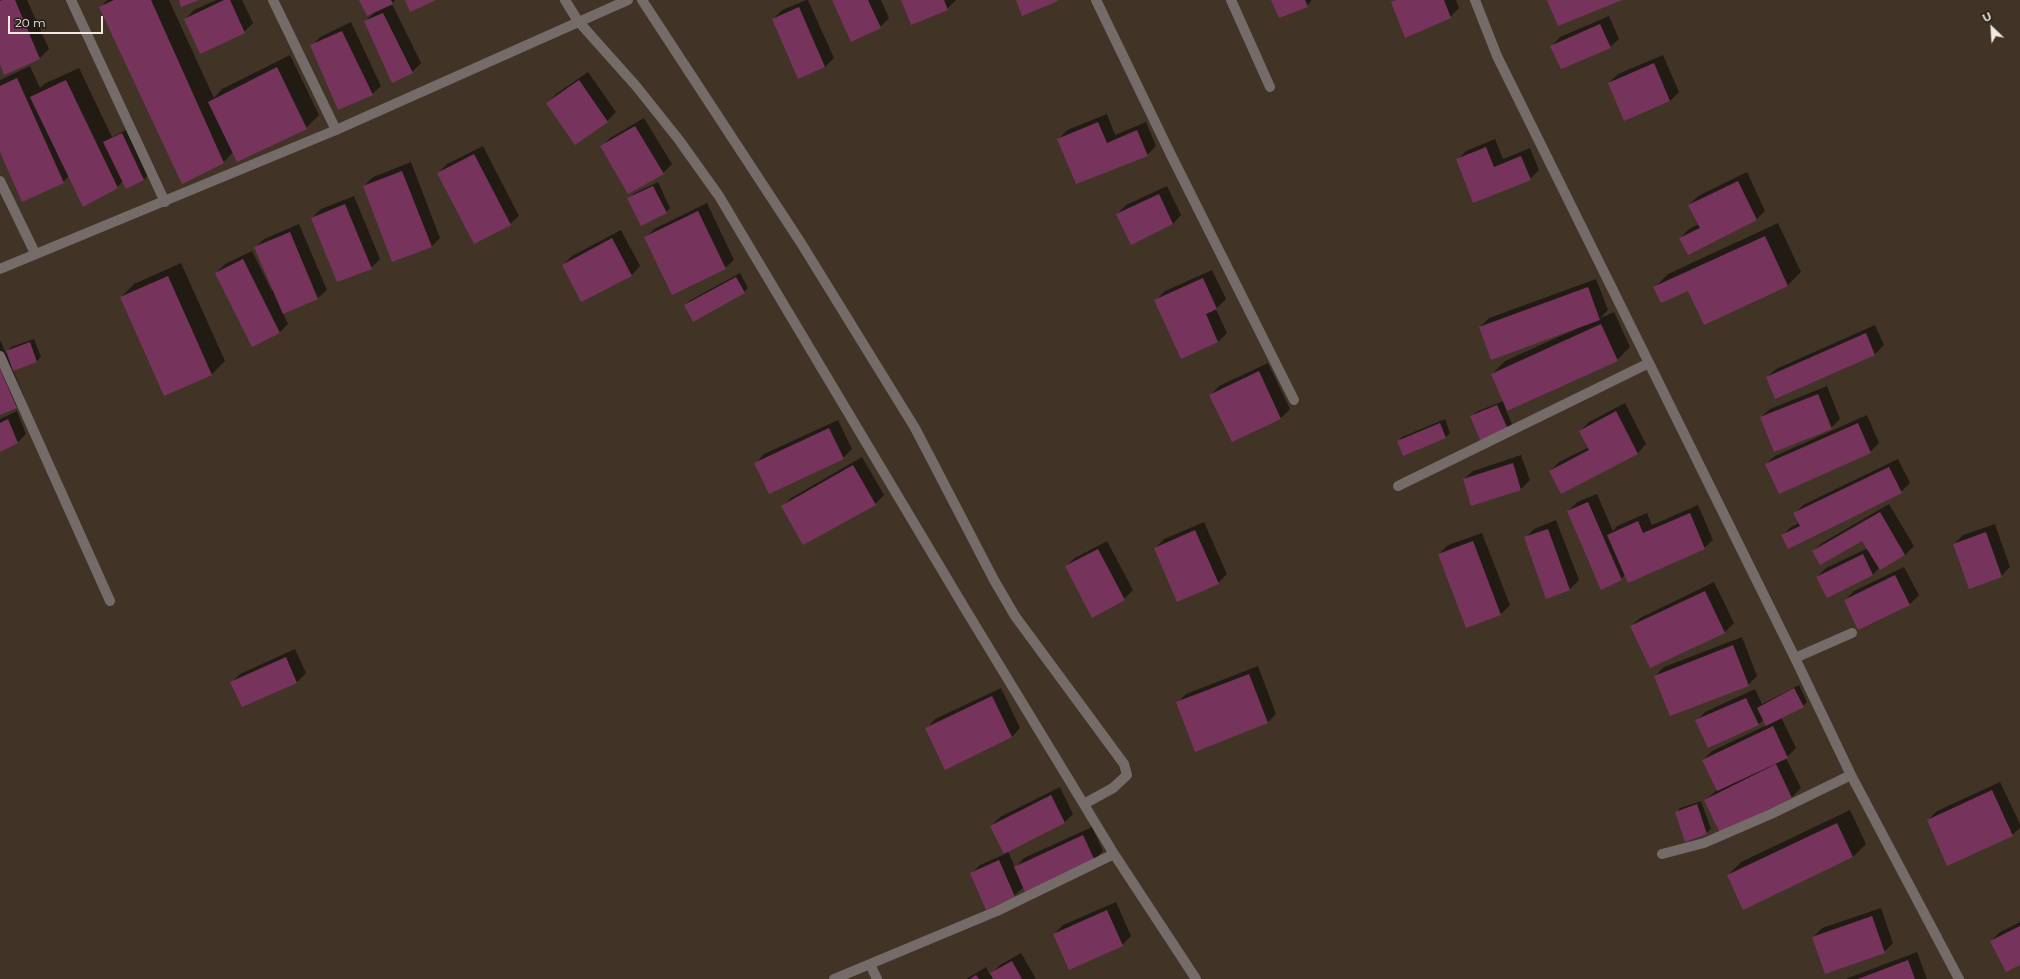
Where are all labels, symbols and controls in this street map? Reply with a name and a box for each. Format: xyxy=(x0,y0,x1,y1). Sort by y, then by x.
scale bar xyxy=(10,8,105,34)
north arrow xyxy=(1972,8,2012,48)
text: U xyxy=(1980,9,1994,25)
text: 20 m xyxy=(15,15,46,30)

